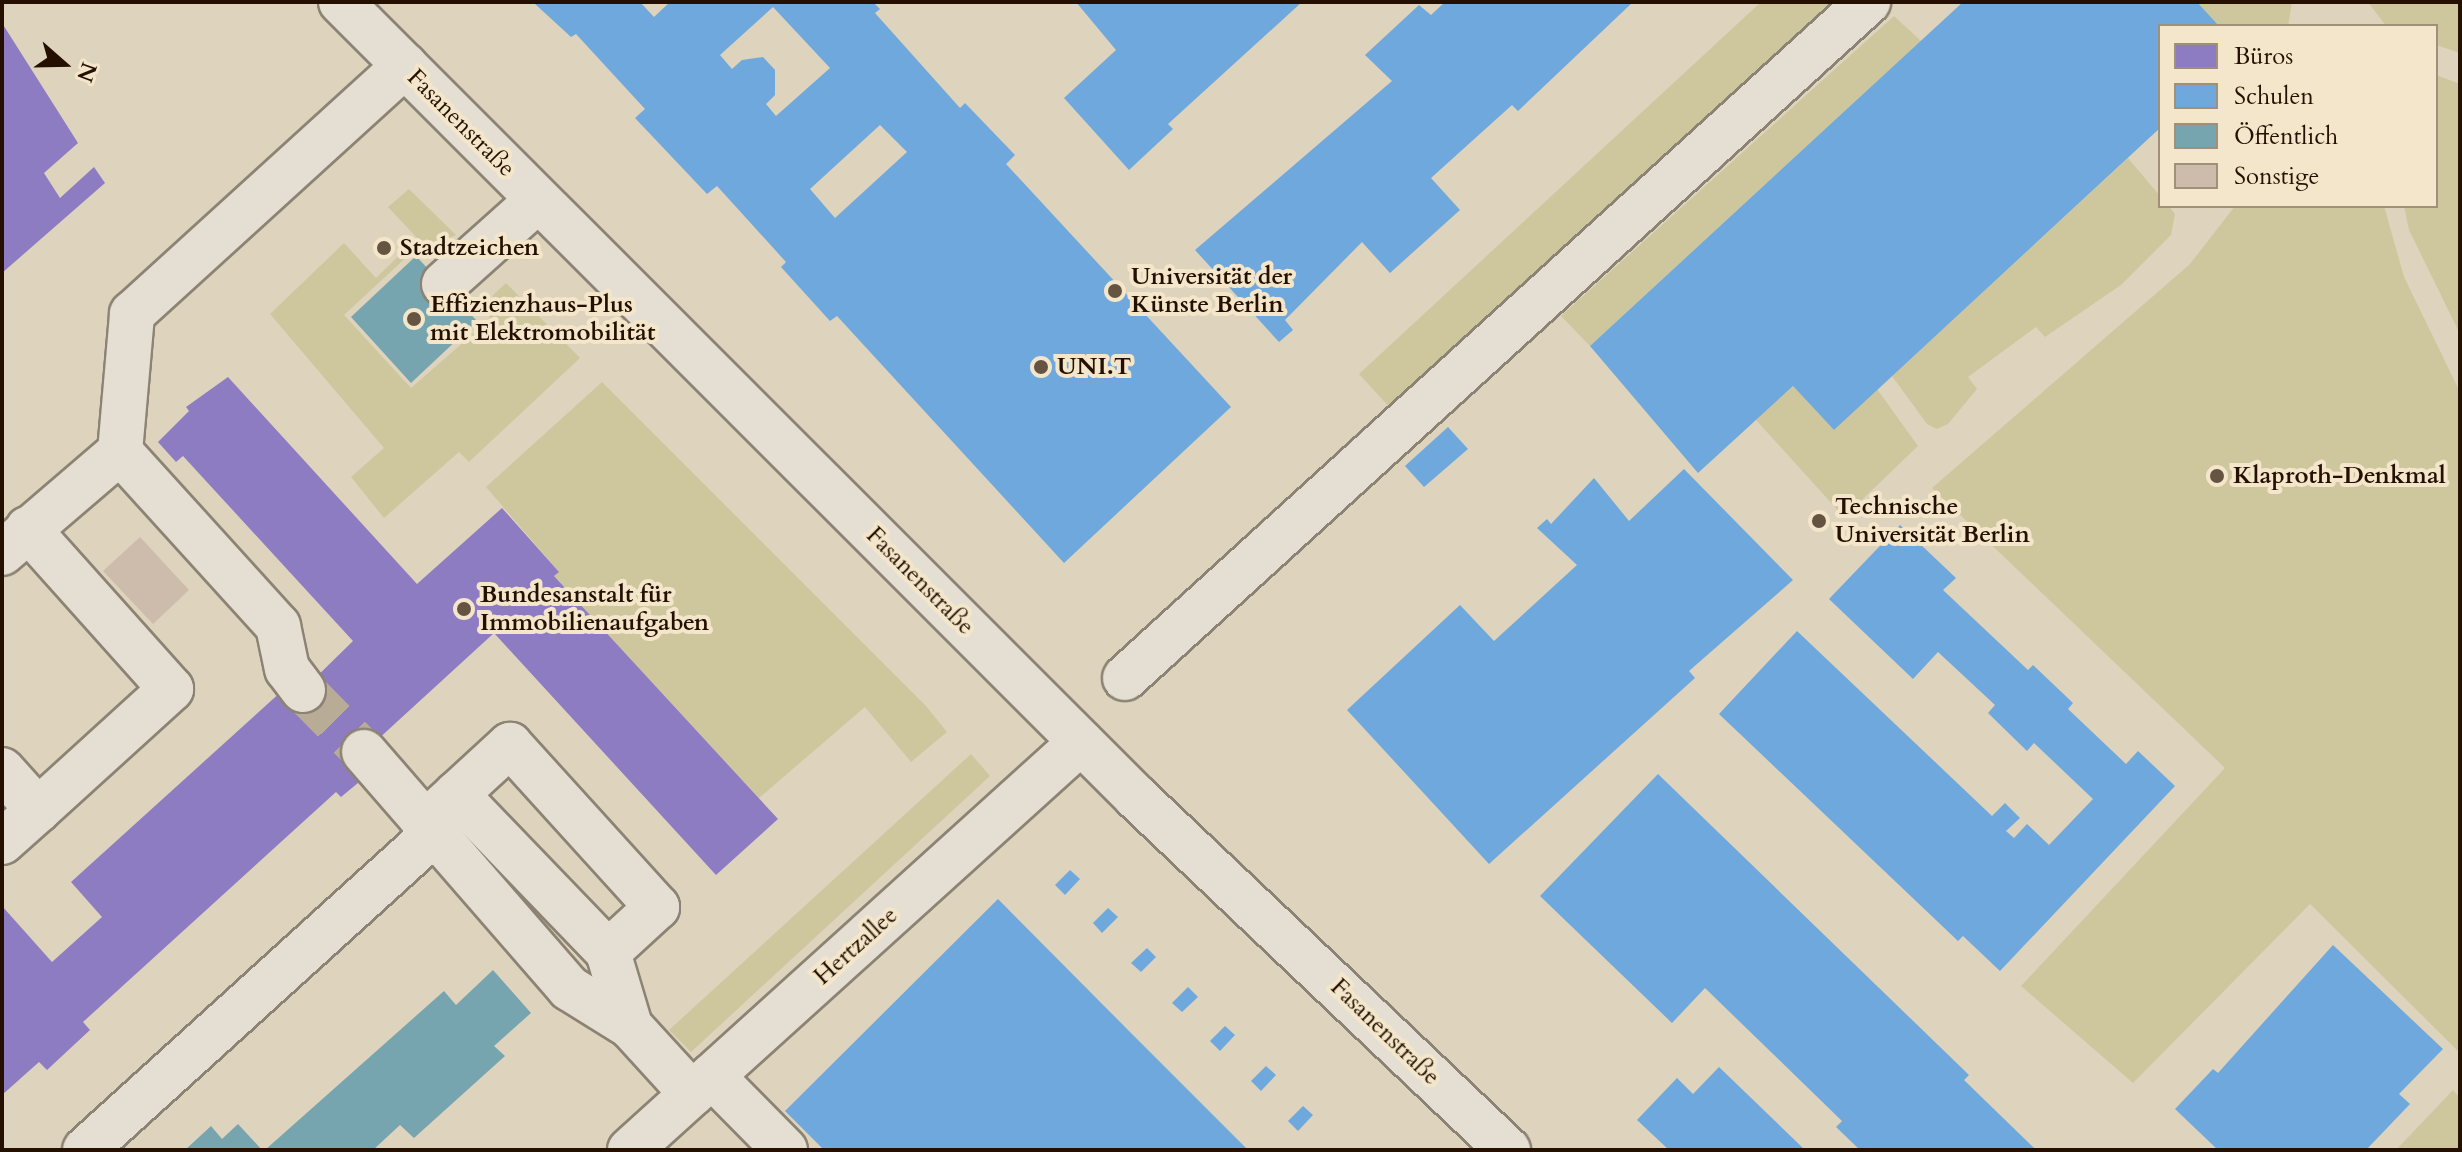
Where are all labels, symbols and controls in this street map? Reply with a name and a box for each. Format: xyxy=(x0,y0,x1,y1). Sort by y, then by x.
north arrow xyxy=(24,24,104,104)
legend xyxy=(2158,24,2438,208)
text: Büros xyxy=(2234,40,2293,73)
text: N xyxy=(69,58,104,86)
street label: Fasanenstraße xyxy=(401,63,521,183)
text: Schulen xyxy=(2234,80,2314,113)
text: Öffentlich xyxy=(2234,120,2338,153)
text: Sonstige xyxy=(2234,160,2319,193)
place label: Stadtzeichen xyxy=(400,234,539,262)
marker: Stadtzeichen xyxy=(375,239,393,257)
place label: Universität der Künste Berlin xyxy=(1131,263,1292,319)
marker: Universität der Künste Berlin xyxy=(1106,282,1124,300)
place label: Effizienzhaus-Plus mit Elektromobilität xyxy=(430,291,655,347)
marker: Effizienzhaus-Plus mit Elektromobilität xyxy=(405,310,423,328)
place label: UNI.T xyxy=(1057,353,1131,381)
marker: UNI.T xyxy=(1032,358,1050,376)
place label: Klaproth-Denkmal xyxy=(2233,462,2446,490)
marker: Klaproth-Denkmal xyxy=(2208,467,2226,485)
place label: Technische Universität Berlin xyxy=(1835,493,2030,549)
marker: Technische Universität Berlin xyxy=(1810,512,1828,530)
street label: Fasanenstraße xyxy=(860,521,980,641)
place label: Bundesanstalt für Immobilienaufgaben xyxy=(480,581,709,637)
marker: Bundesanstalt für Immobilienaufgaben xyxy=(455,600,473,618)
street label: Hertzallee xyxy=(808,901,904,991)
street label: Fasanenstraße xyxy=(1324,973,1446,1091)

